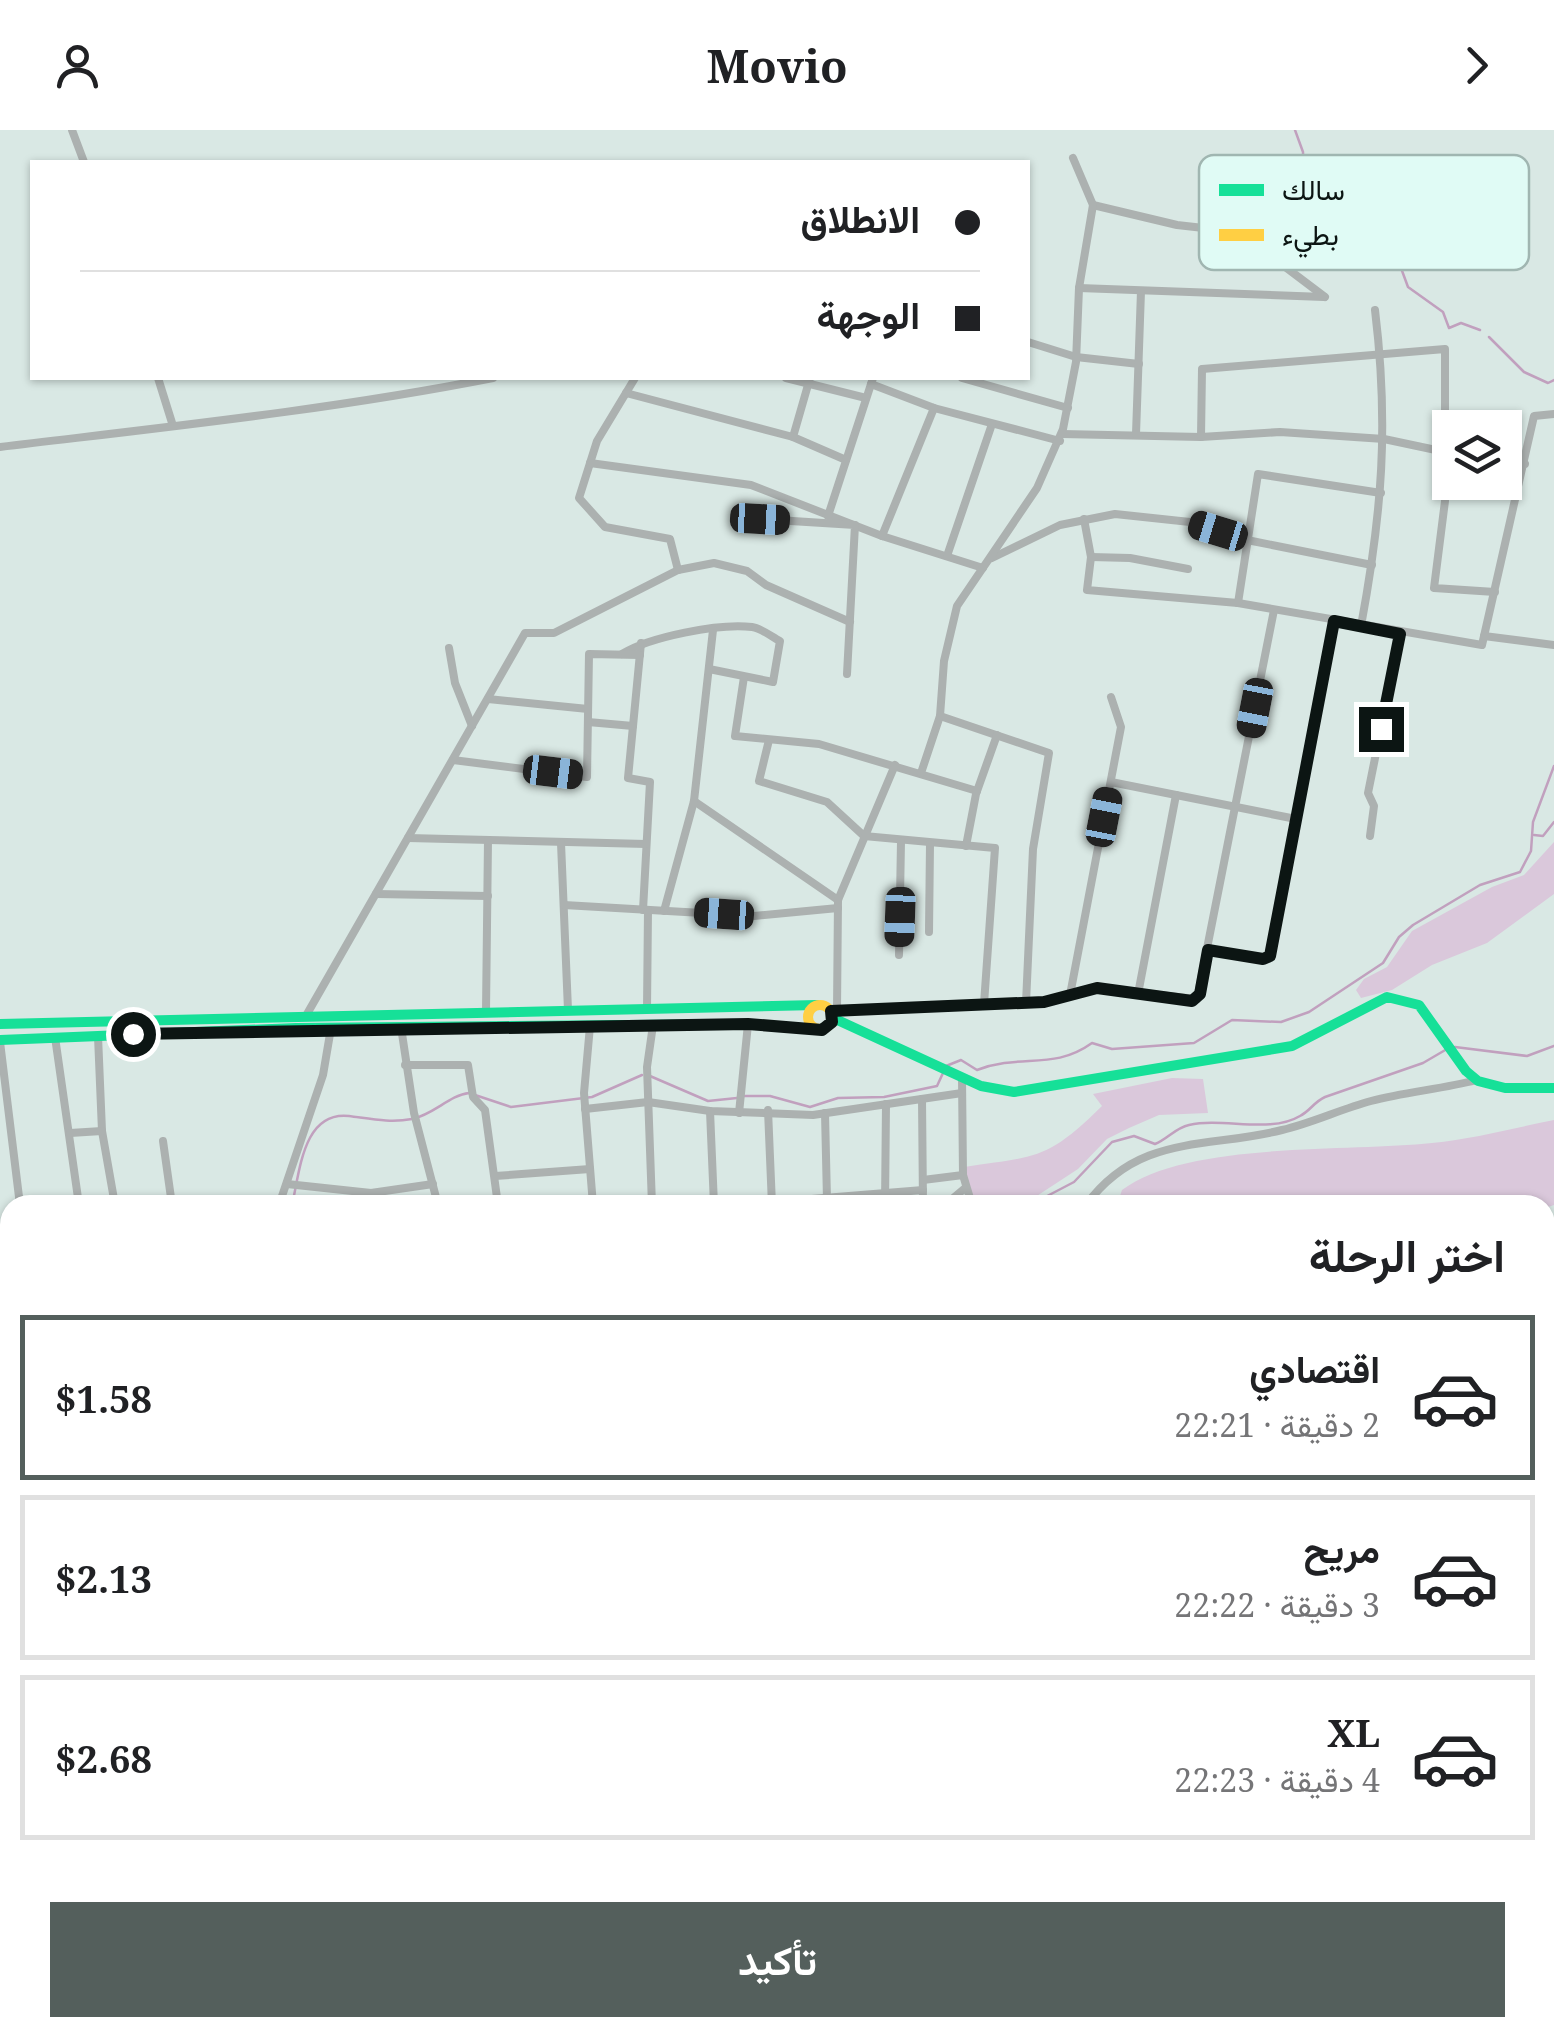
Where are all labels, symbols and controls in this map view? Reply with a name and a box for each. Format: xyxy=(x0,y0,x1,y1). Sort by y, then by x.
text: Movio xyxy=(706,35,848,96)
icon: person xyxy=(50,38,105,93)
icon: forward xyxy=(1449,38,1504,93)
legend xyxy=(1199,155,1529,270)
text: سالك xyxy=(1282,170,1345,208)
text: الانطلاق xyxy=(801,192,920,244)
text: بطيء xyxy=(1282,215,1339,258)
text: الوجهة xyxy=(817,288,920,340)
map controls xyxy=(1432,410,1522,500)
button: layers xyxy=(1432,410,1522,500)
car xyxy=(729,502,791,536)
car xyxy=(1185,508,1251,554)
car xyxy=(1235,676,1275,740)
route end xyxy=(1359,707,1404,752)
car xyxy=(521,753,585,791)
car xyxy=(1084,785,1124,849)
car xyxy=(884,886,916,948)
car xyxy=(693,897,755,931)
route start xyxy=(111,1012,156,1057)
text: اختر الرحلة xyxy=(1309,1224,1505,1285)
text: اقتصادي xyxy=(1249,1342,1380,1394)
icon: car xyxy=(1410,1353,1500,1443)
text: $1.58 xyxy=(55,1372,152,1424)
text: 2 دقيقة · 22:21 xyxy=(1174,1403,1380,1446)
text: مريح xyxy=(1304,1522,1380,1574)
icon: car xyxy=(1410,1533,1500,1623)
text: $2.13 xyxy=(55,1552,152,1604)
text: 3 دقيقة · 22:22 xyxy=(1174,1583,1380,1626)
text: XL xyxy=(1327,1706,1380,1758)
icon: car xyxy=(1410,1713,1500,1803)
text: $2.68 xyxy=(55,1732,152,1784)
text: 4 دقيقة · 22:23 xyxy=(1174,1758,1380,1801)
button: تأكيد xyxy=(50,1902,1505,2017)

